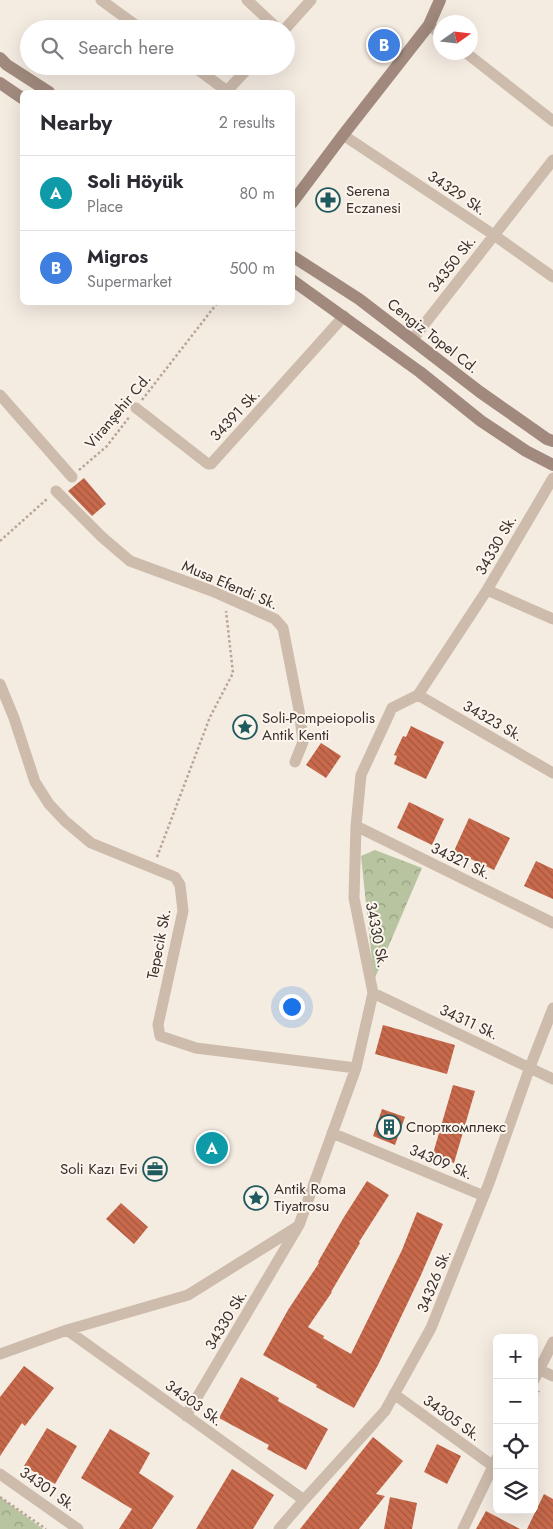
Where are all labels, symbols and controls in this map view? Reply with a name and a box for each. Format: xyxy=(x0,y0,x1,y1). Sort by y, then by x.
north arrow xyxy=(433,15,478,60)
search box xyxy=(20,20,295,75)
pin: B xyxy=(368,26,400,64)
icon: search xyxy=(38,34,66,62)
text: Search here xyxy=(78,34,174,61)
text: Nearby xyxy=(40,108,112,138)
text: 2 results xyxy=(219,111,275,134)
street label: 34329 Sk. xyxy=(423,165,491,221)
text: Soli Höyük xyxy=(87,168,184,195)
place label: Serena Eczanesi xyxy=(346,180,401,219)
text: A xyxy=(50,182,62,205)
text: 80 m xyxy=(239,182,275,205)
pharmacy icon: Serena Eczanesi xyxy=(315,187,341,213)
text: Place xyxy=(87,195,123,218)
street label: 34350 Sk. xyxy=(423,231,481,297)
text: Migros xyxy=(87,243,148,270)
text: B xyxy=(51,257,61,280)
text: 500 m xyxy=(229,257,275,280)
text: Supermarket xyxy=(87,270,172,293)
street label: Cengiz Topel Cd. xyxy=(383,293,483,379)
street label: Viranşehir Cd. xyxy=(80,368,156,454)
street label: 34391 Sk. xyxy=(205,384,265,446)
street label: 34330 Sk. xyxy=(470,511,522,579)
street label: Musa Efendi Sk. xyxy=(178,555,282,615)
street label: 34323 Sk. xyxy=(459,695,527,747)
place label: Soli-Pompeiopolis Antik Kenti xyxy=(262,707,375,746)
place icon: Soli-Pompeiopolis Antik Kenti xyxy=(232,714,258,740)
street label: 34321 Sk. xyxy=(427,837,495,885)
street label: 34330 Sk. xyxy=(360,900,394,970)
street label: Tepecik Sk. xyxy=(141,907,177,981)
your location xyxy=(279,994,305,1020)
street label: 34311 Sk. xyxy=(436,999,502,1045)
building icon: Спорткомплекс xyxy=(376,1114,402,1140)
place label: Спорткомплекс xyxy=(406,1116,506,1138)
pin: A xyxy=(196,1129,228,1167)
street label: 34309 Sk. xyxy=(406,1139,476,1185)
office icon: Soli Kazı Evi xyxy=(142,1156,168,1182)
place label: Soli Kazı Evi xyxy=(60,1158,138,1180)
place label: Antik Roma Tiyatrosu xyxy=(274,1178,346,1217)
place icon: Antik Roma Tiyatrosu xyxy=(243,1185,269,1211)
street label: 34326 Sk. xyxy=(411,1246,457,1316)
street label: 34330 Sk. xyxy=(199,1286,253,1354)
map controls xyxy=(493,1334,538,1514)
button: + xyxy=(493,1334,538,1379)
street label: 34303 Sk. xyxy=(161,1375,227,1431)
button: − xyxy=(493,1379,538,1424)
street label: 34305 Sk. xyxy=(418,1389,486,1447)
button: locate xyxy=(493,1424,538,1469)
street label: 34301 Sk. xyxy=(15,1461,81,1517)
button: layers xyxy=(493,1469,538,1514)

